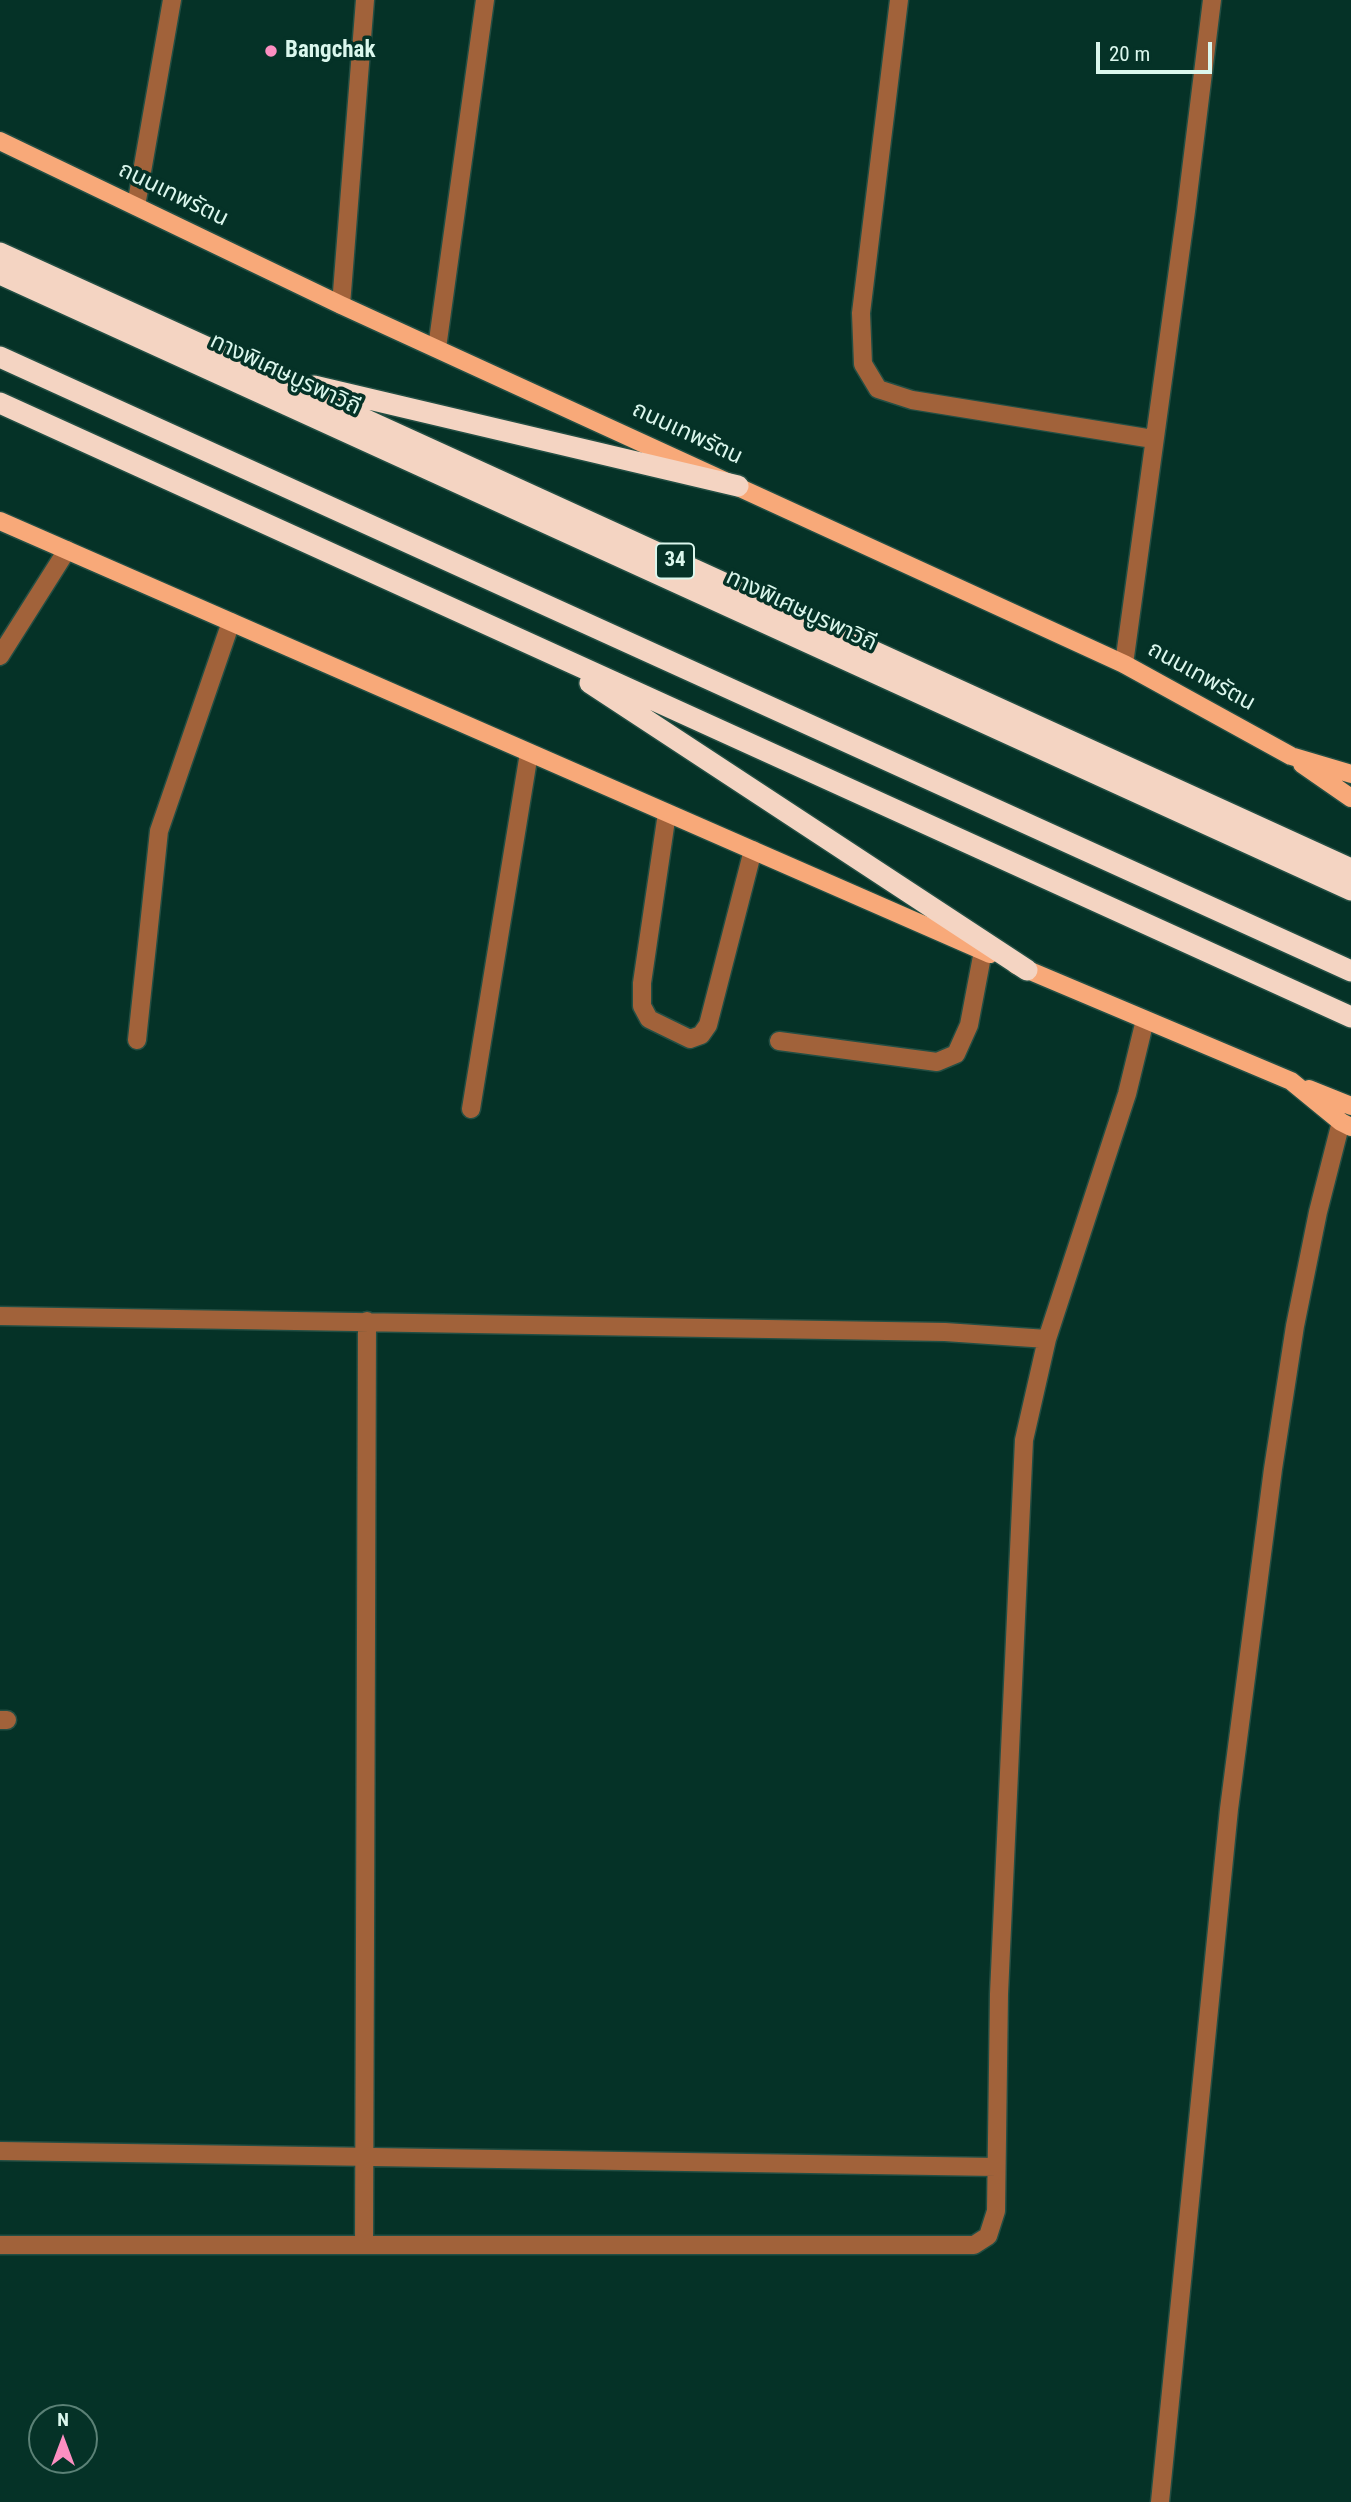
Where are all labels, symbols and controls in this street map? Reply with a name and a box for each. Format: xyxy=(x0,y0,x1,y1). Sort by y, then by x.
scale bar xyxy=(1099,28,1214,72)
place label: Bangchak xyxy=(285,37,375,65)
text: 20 m xyxy=(1109,42,1150,66)
marker: Bangchak xyxy=(263,43,279,59)
street label: ถนนเทพรัตน xyxy=(114,157,232,233)
street label: ทางพิเศษบูรพาวิถี xyxy=(205,328,365,422)
street label: ถนนเทพรัตน xyxy=(627,396,747,472)
road number: 34 xyxy=(656,544,694,578)
street label: ทางพิเศษบูรพาวิถี xyxy=(721,564,881,658)
street label: ถนนเทพรัตน xyxy=(1142,636,1260,718)
north arrow xyxy=(28,2404,98,2474)
text: N xyxy=(57,2408,69,2431)

